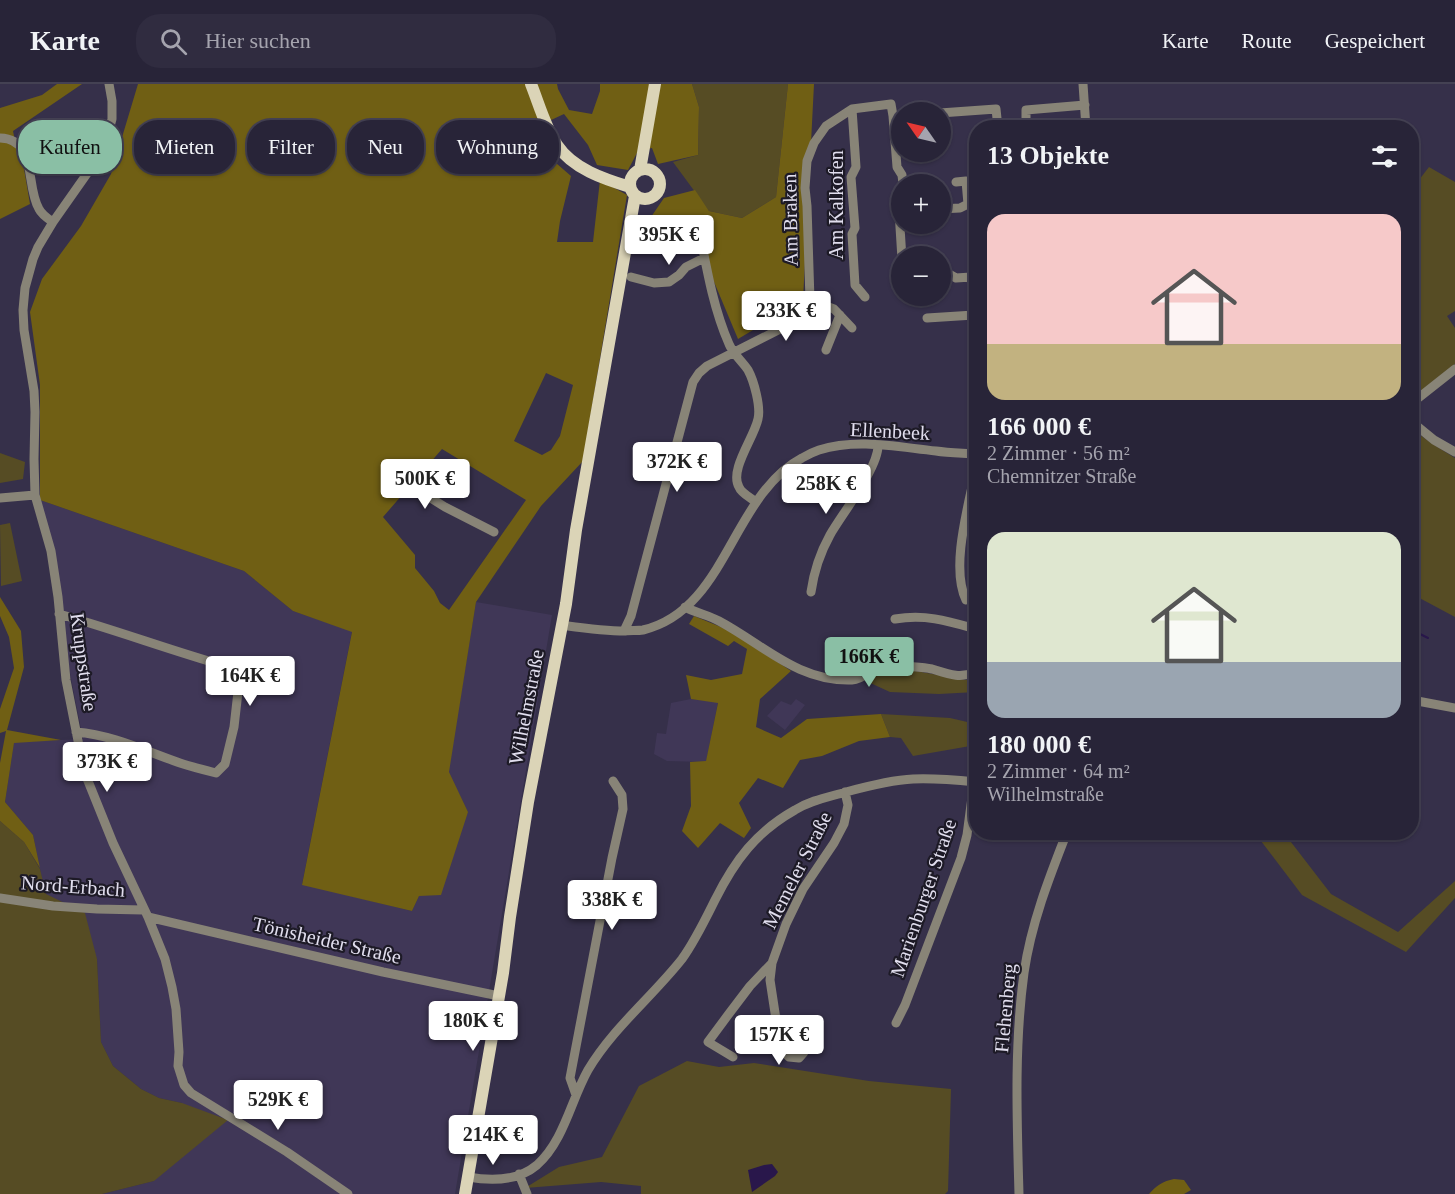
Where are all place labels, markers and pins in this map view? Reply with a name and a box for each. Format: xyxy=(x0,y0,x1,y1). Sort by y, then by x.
pin: 395K € xyxy=(620,215,718,266)
pin: 233K € xyxy=(737,291,835,342)
pin: 372K € xyxy=(628,442,726,493)
pin: 500K € xyxy=(376,459,474,510)
pin: 258K € xyxy=(777,464,875,515)
pin: 166K € xyxy=(820,637,918,688)
pin: 164K € xyxy=(201,656,299,707)
pin: 373K € xyxy=(58,742,156,793)
pin: 338K € xyxy=(563,880,661,931)
pin: 180K € xyxy=(424,1001,522,1052)
pin: 157K € xyxy=(730,1015,828,1066)
pin: 529K € xyxy=(229,1080,327,1131)
pin: 214K € xyxy=(444,1115,542,1166)

